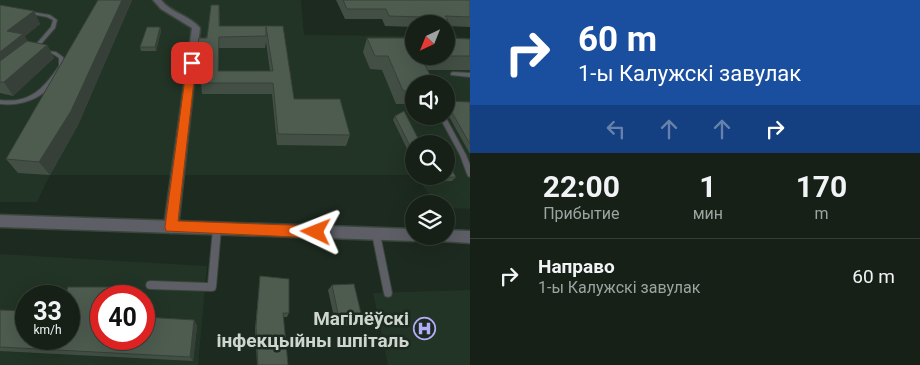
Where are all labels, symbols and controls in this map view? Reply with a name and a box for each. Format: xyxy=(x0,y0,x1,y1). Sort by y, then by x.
north arrow xyxy=(405,15,455,65)
map controls xyxy=(405,15,455,245)
text: 60 m xyxy=(578,19,657,60)
icon: right xyxy=(495,20,560,85)
pin xyxy=(171,42,213,84)
icon: arrive xyxy=(178,49,206,77)
text: 1-ы Калужскі завулак xyxy=(578,61,801,86)
button: sound xyxy=(405,75,455,125)
icon: left xyxy=(602,115,630,143)
icon: ahead xyxy=(655,115,683,143)
icon: ahead xyxy=(708,115,736,143)
icon: right xyxy=(761,115,789,143)
button: search xyxy=(405,135,455,185)
text: 22:00 xyxy=(543,169,620,204)
text: 1 xyxy=(699,169,716,204)
text: 170 xyxy=(796,169,847,204)
button: layers xyxy=(405,195,455,245)
text: Прибытие xyxy=(543,204,619,223)
text: мин xyxy=(693,204,723,223)
text: m xyxy=(814,204,828,223)
position arrow xyxy=(289,205,341,257)
text: Направо xyxy=(538,255,615,278)
icon: right xyxy=(495,262,523,290)
text: 60 m xyxy=(852,265,895,288)
text: 1-ы Калужскі завулак xyxy=(538,278,700,297)
speed limit sign: 40 xyxy=(90,285,155,350)
text: 33 xyxy=(33,297,62,326)
place label: Магілёўскі інфекцыйны шпіталь xyxy=(217,307,409,352)
hospital icon: Магілёўскі інфекцыйны шпіталь xyxy=(413,317,437,341)
text: km/h xyxy=(33,323,62,337)

